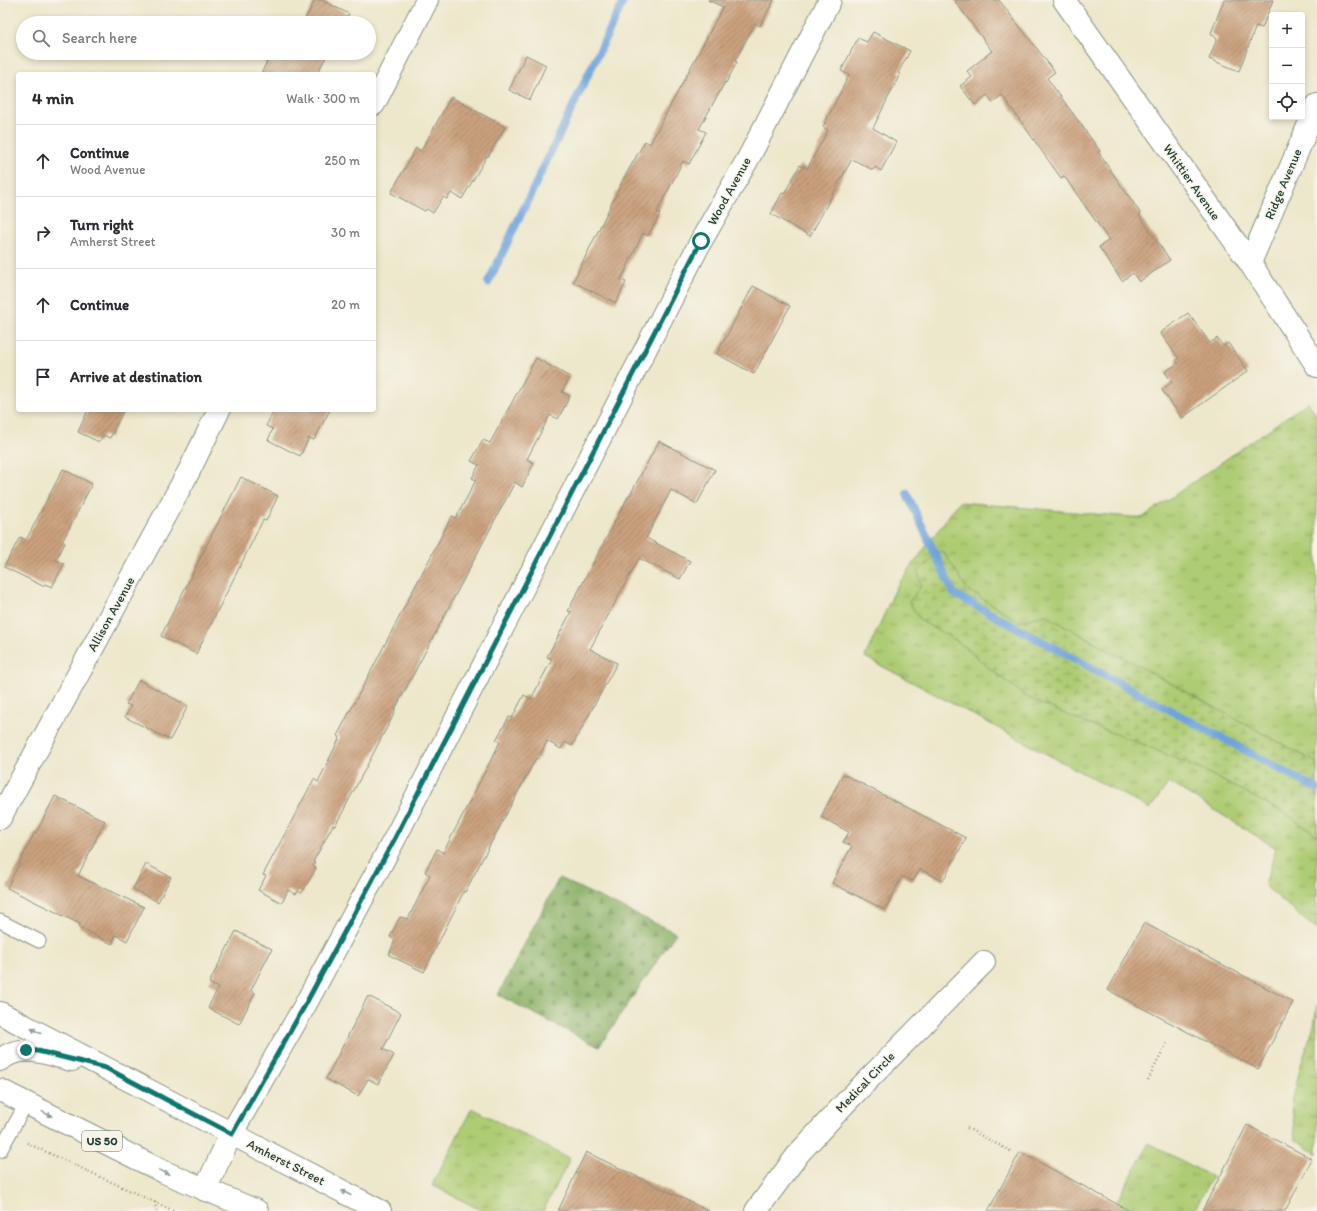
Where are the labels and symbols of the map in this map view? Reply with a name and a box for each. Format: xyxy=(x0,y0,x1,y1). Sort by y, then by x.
street label: Whittier Avenue xyxy=(1160,141,1224,223)
street label: Ridge Avenue xyxy=(1261,146,1305,222)
street label: Wood Avenue xyxy=(704,154,754,228)
route start xyxy=(692,232,710,250)
street label: Allison Avenue xyxy=(84,574,138,654)
one-way arrow xyxy=(30,1028,42,1035)
route end xyxy=(17,1041,35,1059)
street label: Medical Circle xyxy=(832,1048,898,1116)
one-way arrow xyxy=(41,1111,53,1117)
road number: US 50 xyxy=(82,1131,122,1151)
street label: Amherst Street xyxy=(245,1136,328,1188)
one-way arrow xyxy=(158,1169,169,1175)
one-way arrow xyxy=(340,1190,351,1196)

